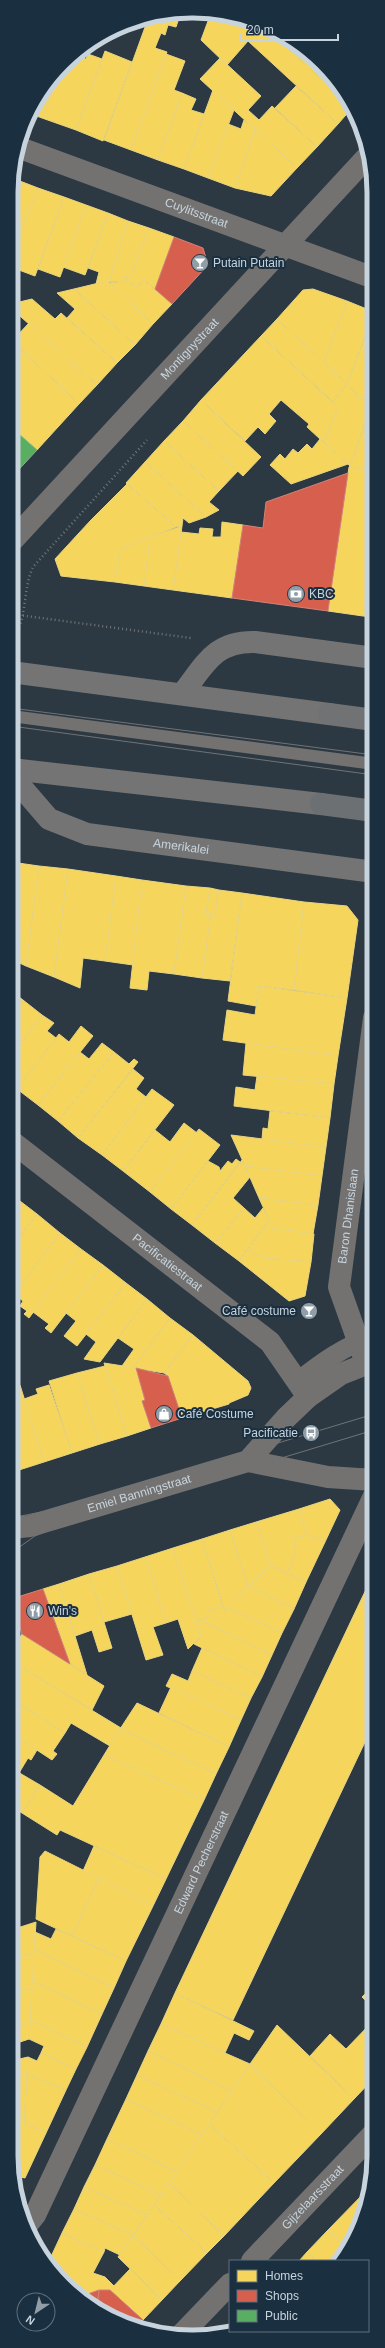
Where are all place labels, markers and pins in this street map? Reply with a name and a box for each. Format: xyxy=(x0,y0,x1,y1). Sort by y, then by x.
bar icon: Putain Putain xyxy=(190,253,210,273)
place label: Putain Putain xyxy=(213,256,284,270)
bank icon: KBC xyxy=(286,584,306,604)
place label: KBC xyxy=(309,587,334,601)
bar icon: Café costume xyxy=(299,1301,319,1321)
place label: Café costume xyxy=(222,1304,296,1318)
shop icon: Café Costume xyxy=(154,1404,174,1424)
place label: Café Costume xyxy=(177,1407,254,1421)
bus stop icon: Pacificatie xyxy=(301,1423,321,1443)
place label: Pacificatie xyxy=(243,1426,298,1440)
restaurant icon: Win's xyxy=(25,1601,45,1621)
place label: Win's xyxy=(48,1604,77,1618)

